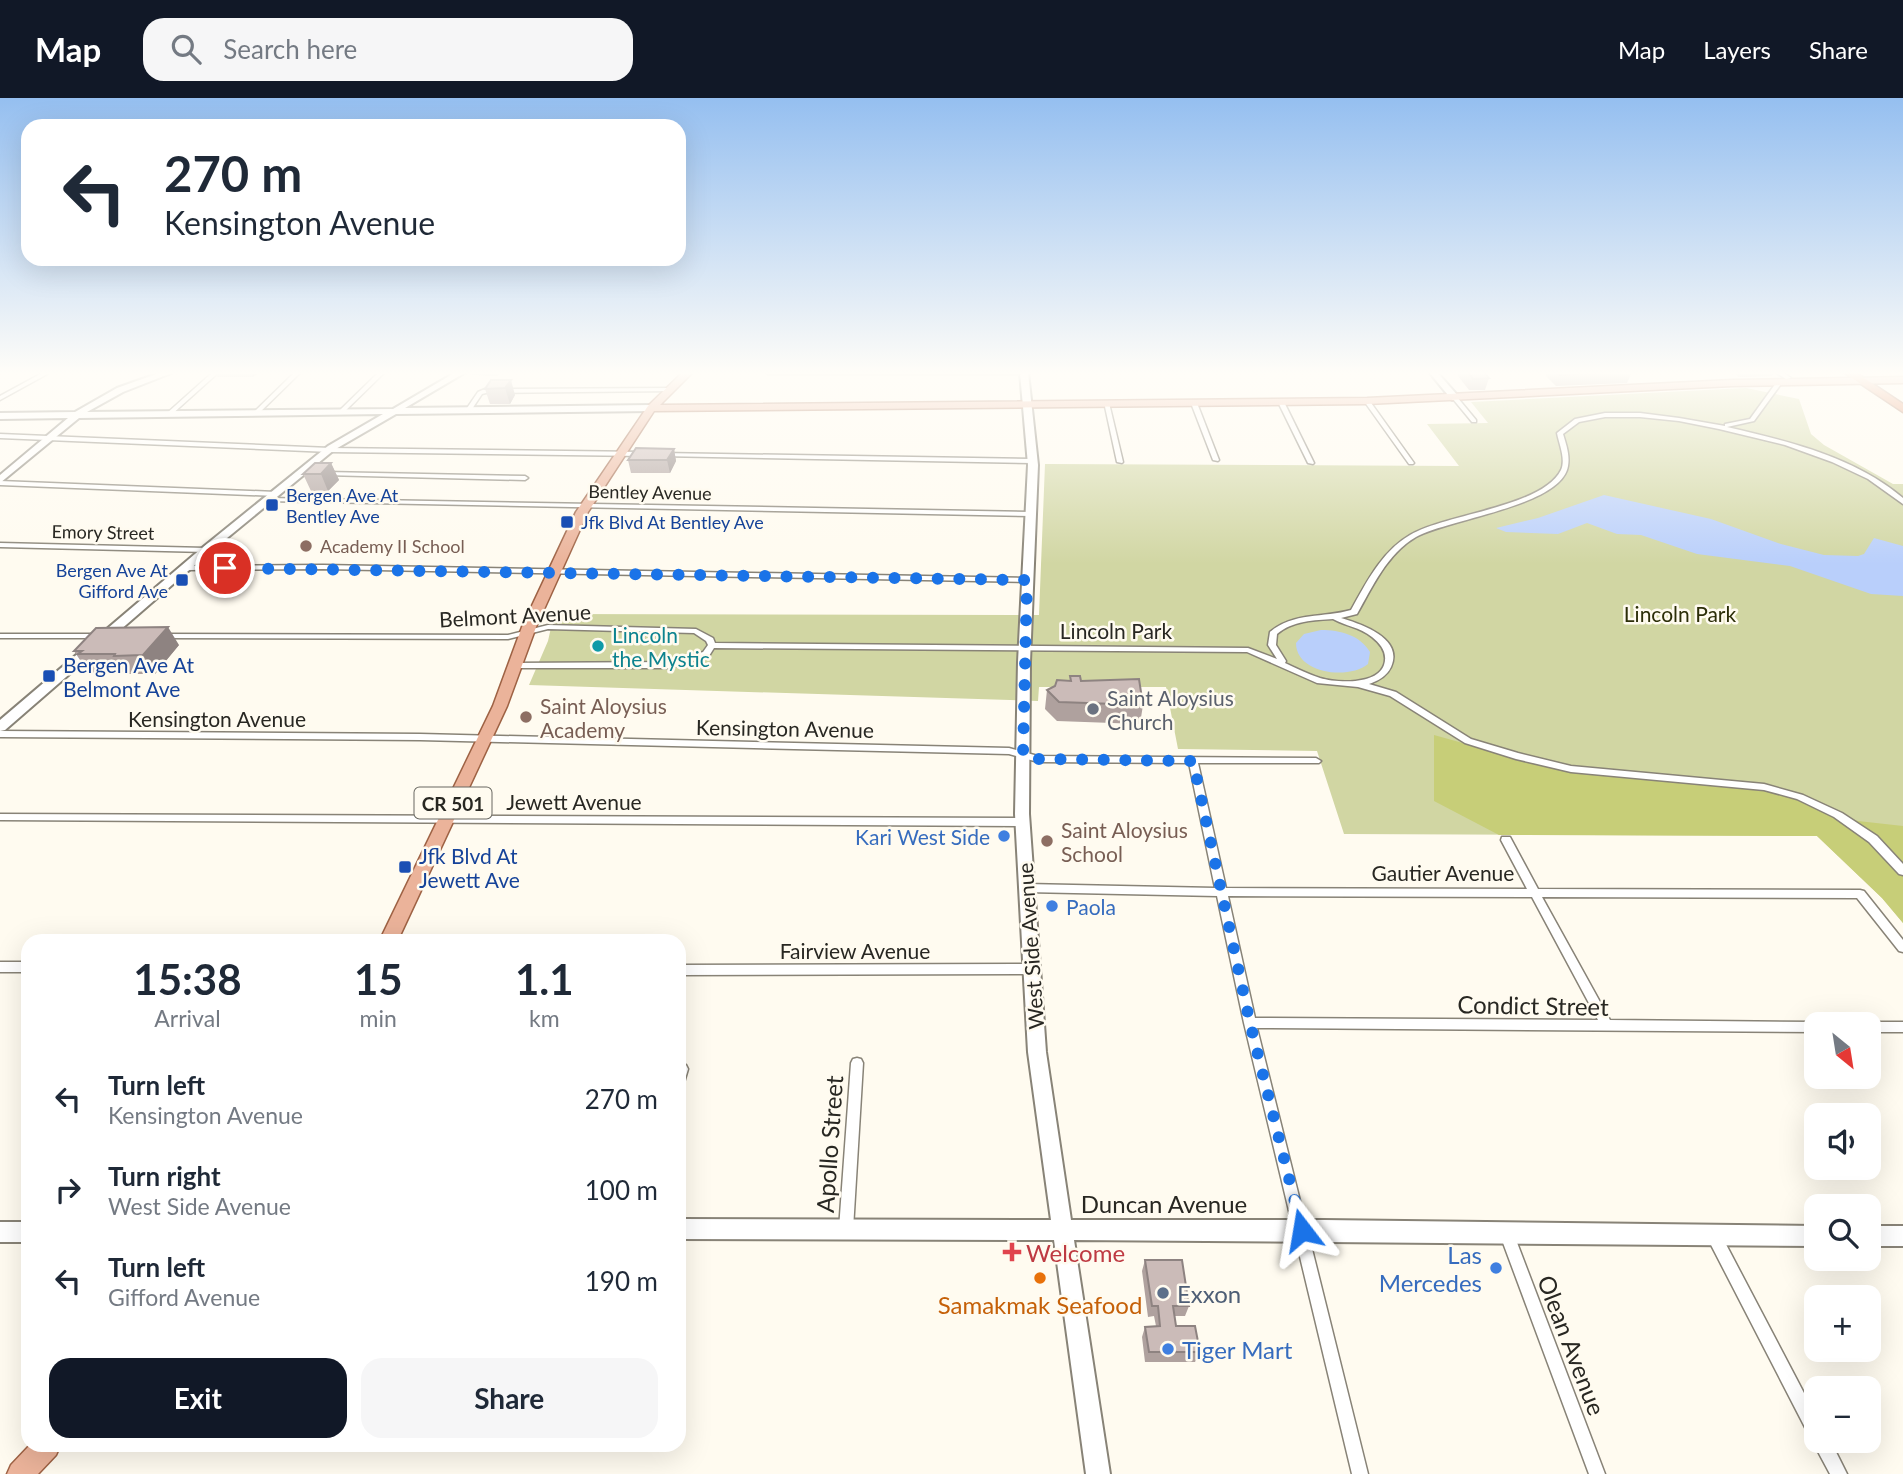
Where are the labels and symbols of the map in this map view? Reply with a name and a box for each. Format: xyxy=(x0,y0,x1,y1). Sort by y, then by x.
street label: Bentley Avenue xyxy=(588,480,712,504)
place label: Bergen Ave At Bentley Ave xyxy=(286,484,399,527)
marker: Bergen Ave At Bentley Ave xyxy=(264,497,280,513)
place label: Jfk Blvd At Bentley Ave xyxy=(581,511,764,533)
marker: Jfk Blvd At Bentley Ave xyxy=(559,514,575,530)
street label: Emory Street xyxy=(52,520,155,544)
place label: Academy II School xyxy=(320,535,465,557)
pin xyxy=(195,538,255,598)
marker: Academy II School xyxy=(298,538,314,554)
place label: Bergen Ave At Gifford Ave xyxy=(56,559,169,602)
marker: Bergen Ave At Gifford Ave xyxy=(174,572,190,588)
street label: Belmont Avenue xyxy=(438,599,592,631)
park label: Lincoln Park xyxy=(1624,601,1737,626)
street label: Lincoln Park xyxy=(1060,618,1173,643)
place label: Lincoln the Mystic xyxy=(612,622,710,671)
marker: Lincoln the Mystic xyxy=(590,638,606,654)
place label: Bergen Ave At Belmont Ave xyxy=(63,652,194,701)
marker: Bergen Ave At Belmont Ave xyxy=(41,668,57,684)
place label: Saint Aloysius Church xyxy=(1107,685,1234,734)
place label: Saint Aloysius Academy xyxy=(540,693,667,742)
marker: Saint Aloysius Church xyxy=(1085,701,1101,717)
street label: Kensington Avenue xyxy=(128,706,306,731)
marker: Saint Aloysius Academy xyxy=(518,709,534,725)
street label: Kensington Avenue xyxy=(696,714,874,742)
road number: CR 501 xyxy=(414,788,491,818)
street label: Jewett Avenue xyxy=(506,789,642,814)
place label: Saint Aloysius School xyxy=(1061,817,1188,866)
place label: Kari West Side xyxy=(855,824,990,849)
marker: Kari West Side xyxy=(996,828,1012,844)
marker: Saint Aloysius School xyxy=(1039,833,1055,849)
place label: Jfk Blvd At Jewett Ave xyxy=(419,843,520,892)
marker: Jfk Blvd At Jewett Ave xyxy=(397,859,413,875)
street label: Gautier Avenue xyxy=(1372,860,1514,885)
street label: West Side Avenue xyxy=(1012,862,1048,1030)
place label: Paola xyxy=(1066,894,1116,919)
marker: Paola xyxy=(1044,898,1060,914)
street label: Fairview Avenue xyxy=(780,938,930,963)
street label: Condict Street xyxy=(1457,989,1609,1021)
north arrow xyxy=(1804,1012,1881,1088)
street label: Apollo Street xyxy=(810,1074,848,1214)
street label: Duncan Avenue xyxy=(1081,1189,1247,1218)
position arrow xyxy=(1265,1193,1339,1267)
place label: Welcome xyxy=(1026,1238,1125,1267)
place label: Las Mercedes xyxy=(1379,1240,1482,1297)
marker: Welcome xyxy=(1004,1244,1020,1260)
marker: Las Mercedes xyxy=(1488,1260,1504,1276)
marker: Samakmak Seafood xyxy=(1032,1270,1048,1286)
street label: Olean Avenue xyxy=(1532,1271,1612,1419)
place label: Exxon xyxy=(1177,1279,1241,1308)
marker: Exxon xyxy=(1155,1285,1171,1301)
place label: Samakmak Seafood xyxy=(938,1290,1142,1319)
place label: Tiger Mart xyxy=(1182,1335,1293,1364)
marker: Tiger Mart xyxy=(1160,1341,1176,1357)

